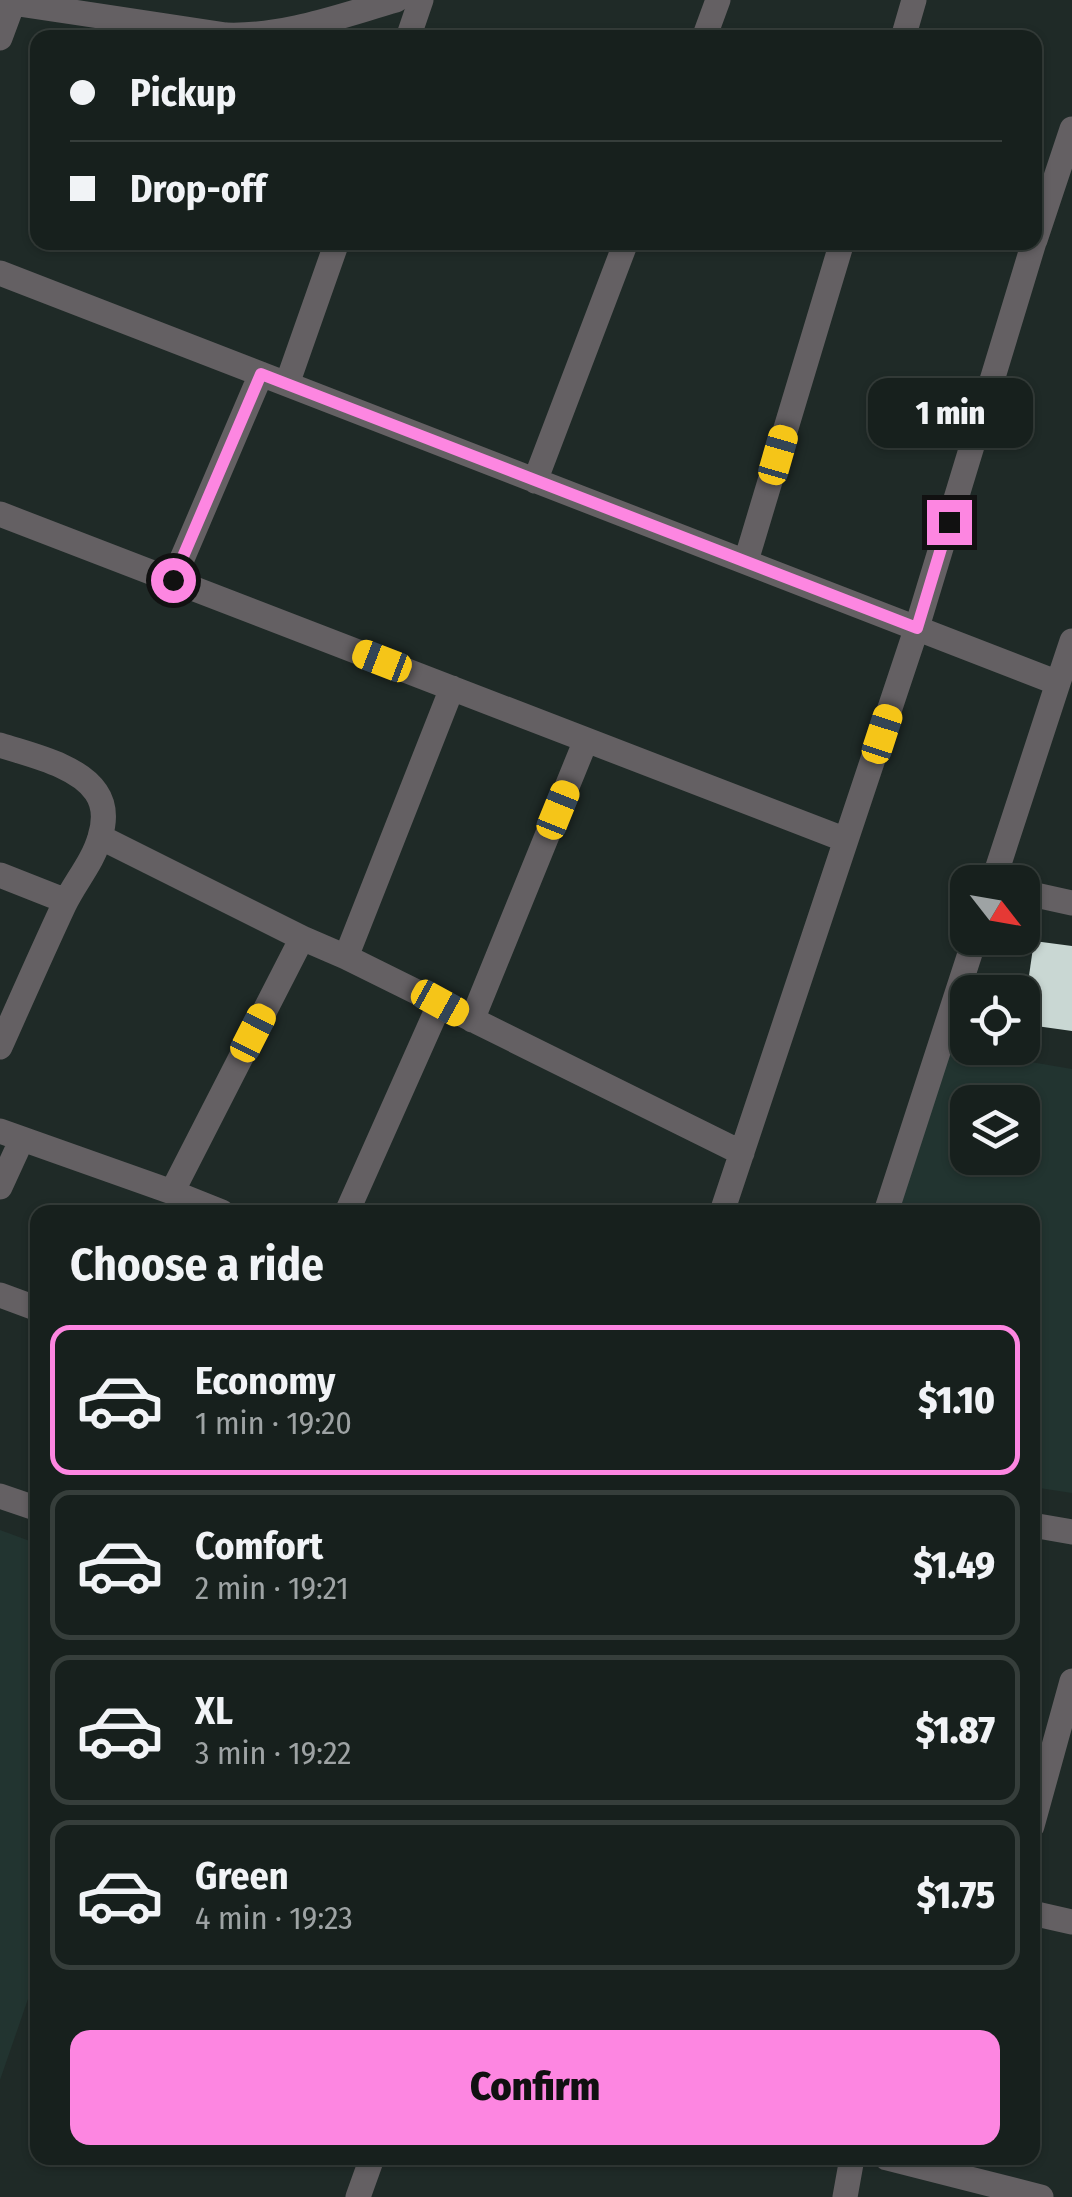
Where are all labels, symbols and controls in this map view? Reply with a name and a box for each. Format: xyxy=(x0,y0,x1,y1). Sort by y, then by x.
text: Pickup xyxy=(130,70,236,116)
text: Drop-off xyxy=(130,166,266,212)
callout: 1 min xyxy=(866,377,1032,447)
text: 1 min xyxy=(916,394,985,432)
car xyxy=(755,422,801,488)
route end xyxy=(927,500,972,545)
route start xyxy=(151,558,196,603)
car xyxy=(349,636,415,686)
car xyxy=(858,701,906,767)
car xyxy=(533,777,583,843)
north arrow xyxy=(950,865,1040,955)
map controls xyxy=(950,865,1040,1175)
car xyxy=(406,975,474,1031)
button: locate xyxy=(950,975,1040,1065)
car xyxy=(226,999,280,1067)
button: layers xyxy=(950,1085,1040,1175)
text: Choose a ride xyxy=(70,1238,324,1292)
icon: car xyxy=(75,1355,165,1445)
text: Economy xyxy=(195,1358,335,1404)
text: $1.10 xyxy=(918,1377,995,1423)
text: 1 min · 19:20 xyxy=(195,1404,352,1442)
icon: car xyxy=(75,1520,165,1610)
text: Comfort xyxy=(195,1523,323,1569)
text: $1.49 xyxy=(913,1542,995,1588)
text: 2 min · 19:21 xyxy=(195,1569,349,1607)
icon: car xyxy=(75,1685,165,1775)
text: XL xyxy=(195,1688,233,1734)
text: $1.87 xyxy=(916,1707,995,1753)
text: 3 min · 19:22 xyxy=(195,1734,351,1772)
icon: car xyxy=(75,1850,165,1940)
text: Green xyxy=(195,1853,289,1899)
text: $1.75 xyxy=(917,1872,995,1918)
text: 4 min · 19:23 xyxy=(195,1899,353,1937)
button: Confirm xyxy=(70,2030,1000,2145)

